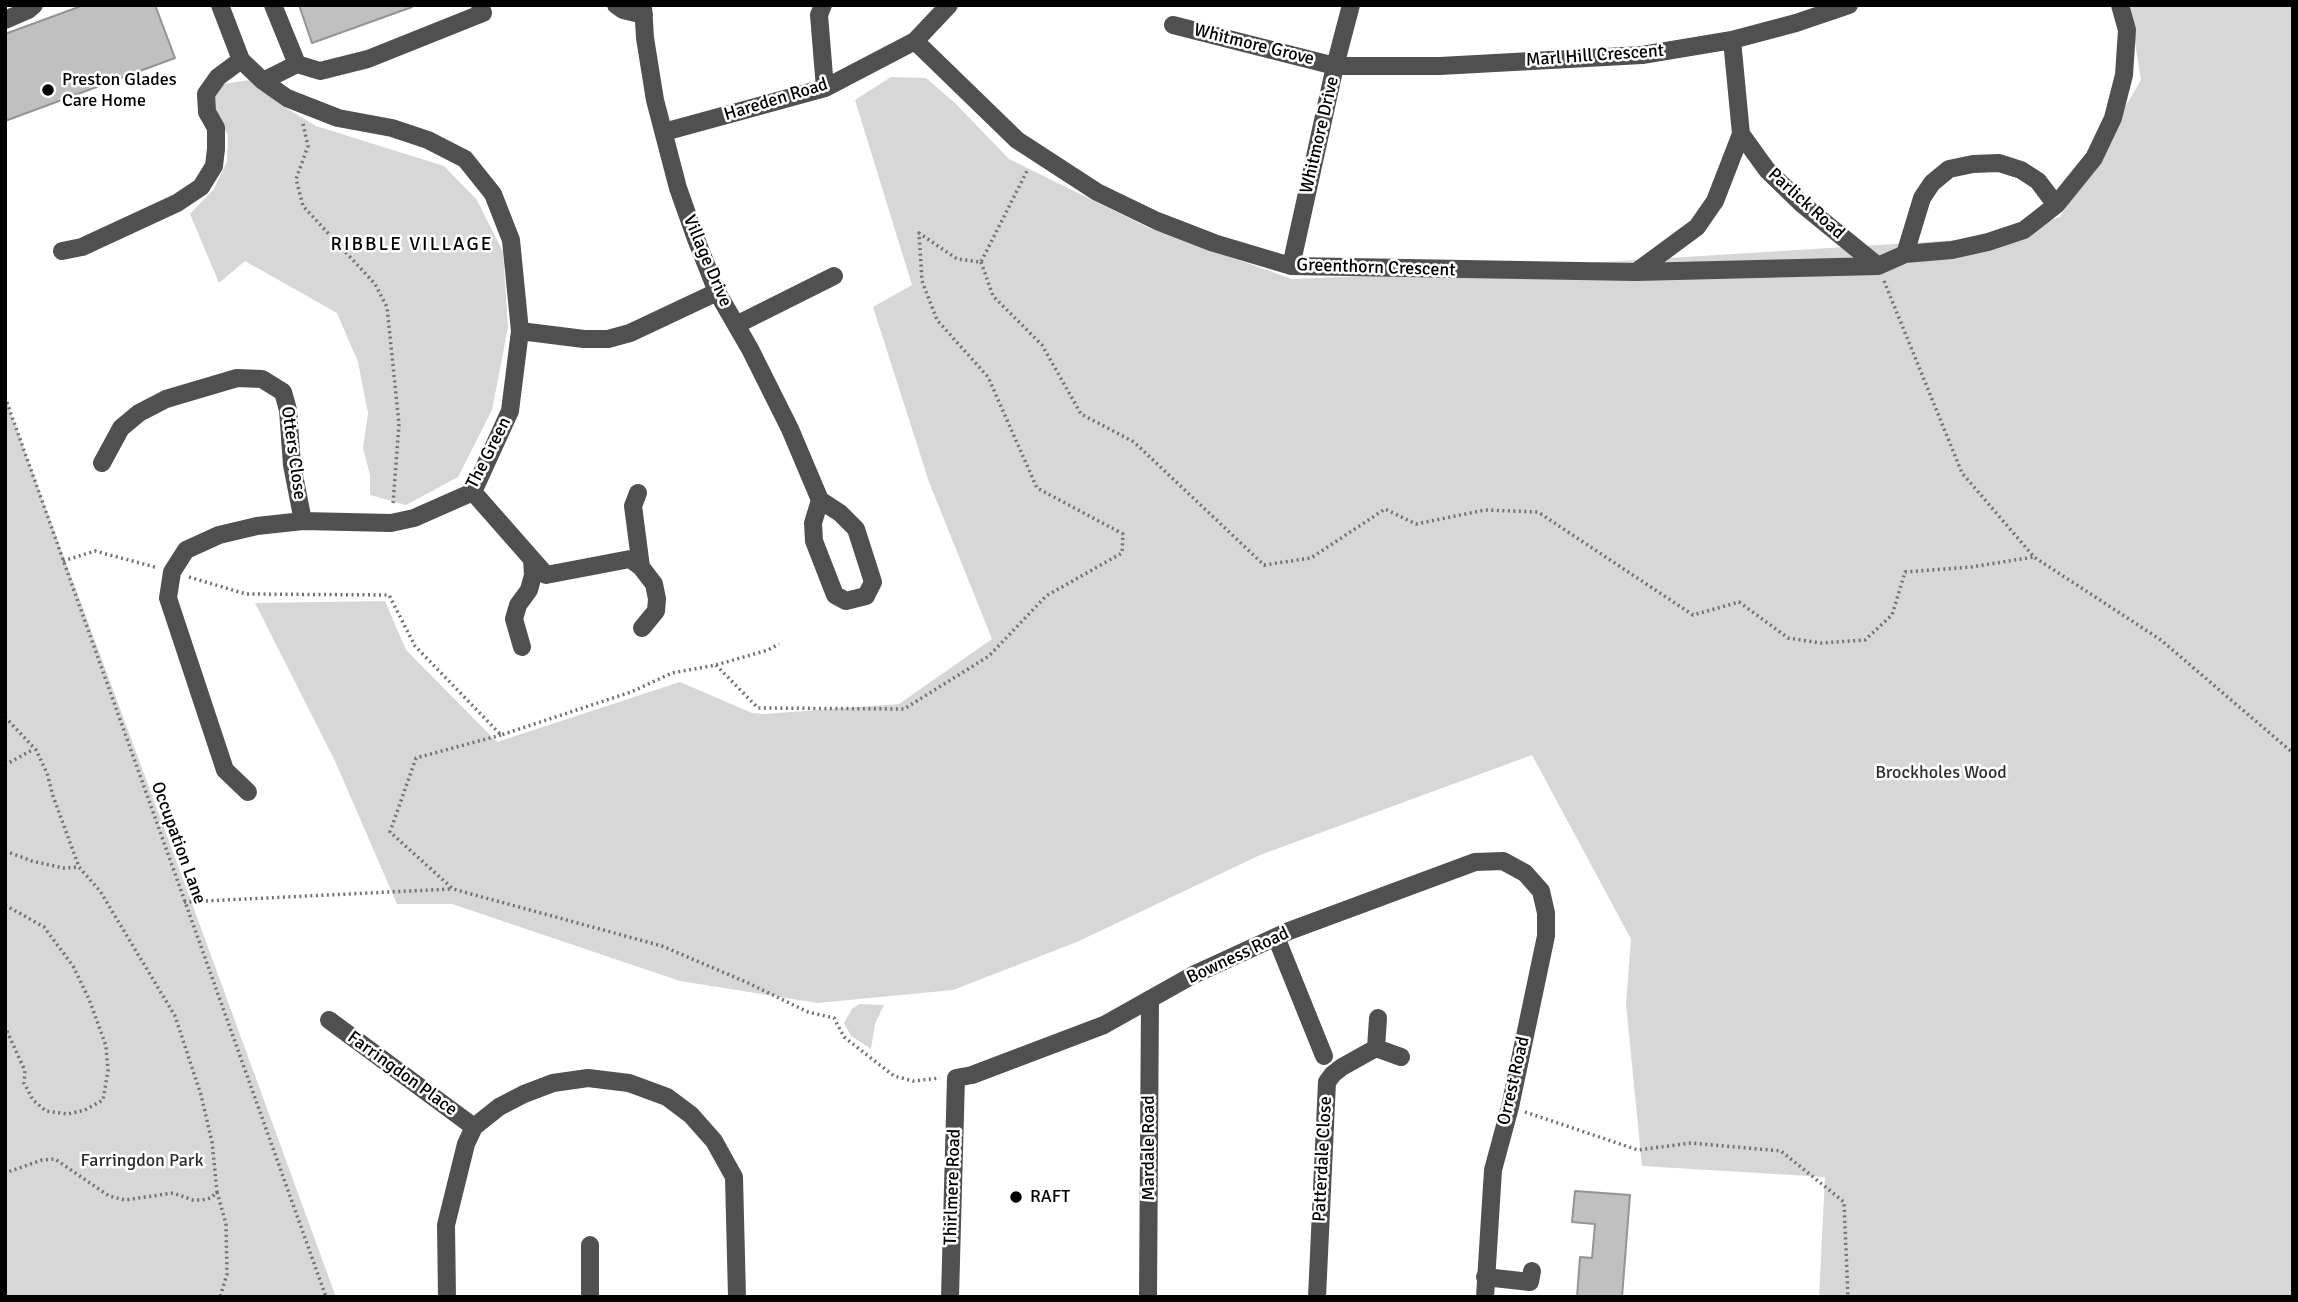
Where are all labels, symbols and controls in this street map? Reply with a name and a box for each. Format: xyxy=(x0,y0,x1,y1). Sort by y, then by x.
street label: Whitmore Grove xyxy=(1192,20,1316,70)
street label: Marl Hill Crescent xyxy=(1525,40,1665,72)
place label: Preston Glades Care Home xyxy=(62,69,177,112)
street label: Hareden Road xyxy=(721,74,831,126)
street label: Whitmore Drive xyxy=(1296,74,1344,196)
marker: Preston Glades Care Home xyxy=(40,82,56,98)
street label: Parlick Road xyxy=(1763,164,1849,244)
street label: Village Drive xyxy=(678,212,736,310)
district label: RIBBLE VILLAGE xyxy=(332,234,492,256)
street label: Greenthorn Crescent xyxy=(1296,254,1456,282)
street label: Otters Close xyxy=(276,405,310,501)
street label: The Green xyxy=(462,414,516,492)
park label: Brockholes Wood xyxy=(1875,762,2007,784)
street label: Occupation Lane xyxy=(146,779,210,907)
street label: Bowness Road xyxy=(1184,923,1292,989)
street label: Farringdon Place xyxy=(343,1027,461,1121)
street label: Orrest Road xyxy=(1493,1035,1535,1127)
street label: Mardale Road xyxy=(1138,1095,1160,1201)
street label: Patterdale Close xyxy=(1309,1096,1337,1222)
street label: Thirlmere Road xyxy=(940,1128,966,1246)
park label: Farringdon Park xyxy=(81,1150,203,1172)
place label: RAFT xyxy=(1030,1186,1070,1208)
marker: RAFT xyxy=(1008,1189,1024,1205)

